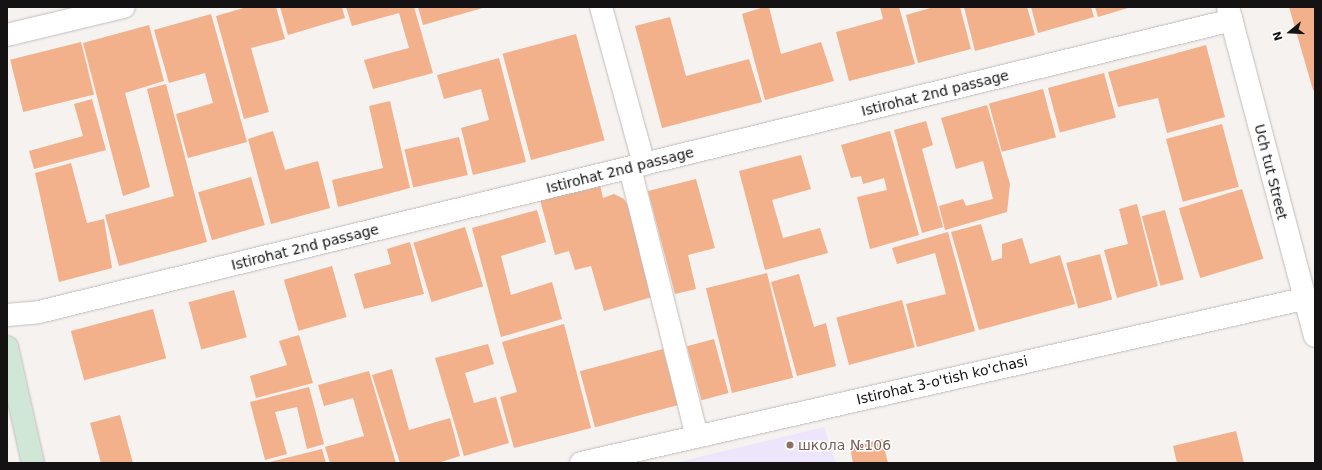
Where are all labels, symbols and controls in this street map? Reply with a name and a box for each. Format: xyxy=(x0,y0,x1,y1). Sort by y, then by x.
north arrow xyxy=(1270,12,1310,52)
text: N xyxy=(1271,29,1286,42)
street label: Istirohat 2nd passage xyxy=(859,67,1011,119)
street label: Uch tut Street xyxy=(1251,122,1291,222)
street label: Istirohat 2nd passage xyxy=(544,144,696,196)
street label: Istirohat 2nd passage xyxy=(229,221,381,273)
street label: Istirohat 3-o'tish ko'chasi xyxy=(855,352,1029,408)
place label: школа №106 xyxy=(798,437,891,453)
marker: школа №106 xyxy=(785,440,795,450)

